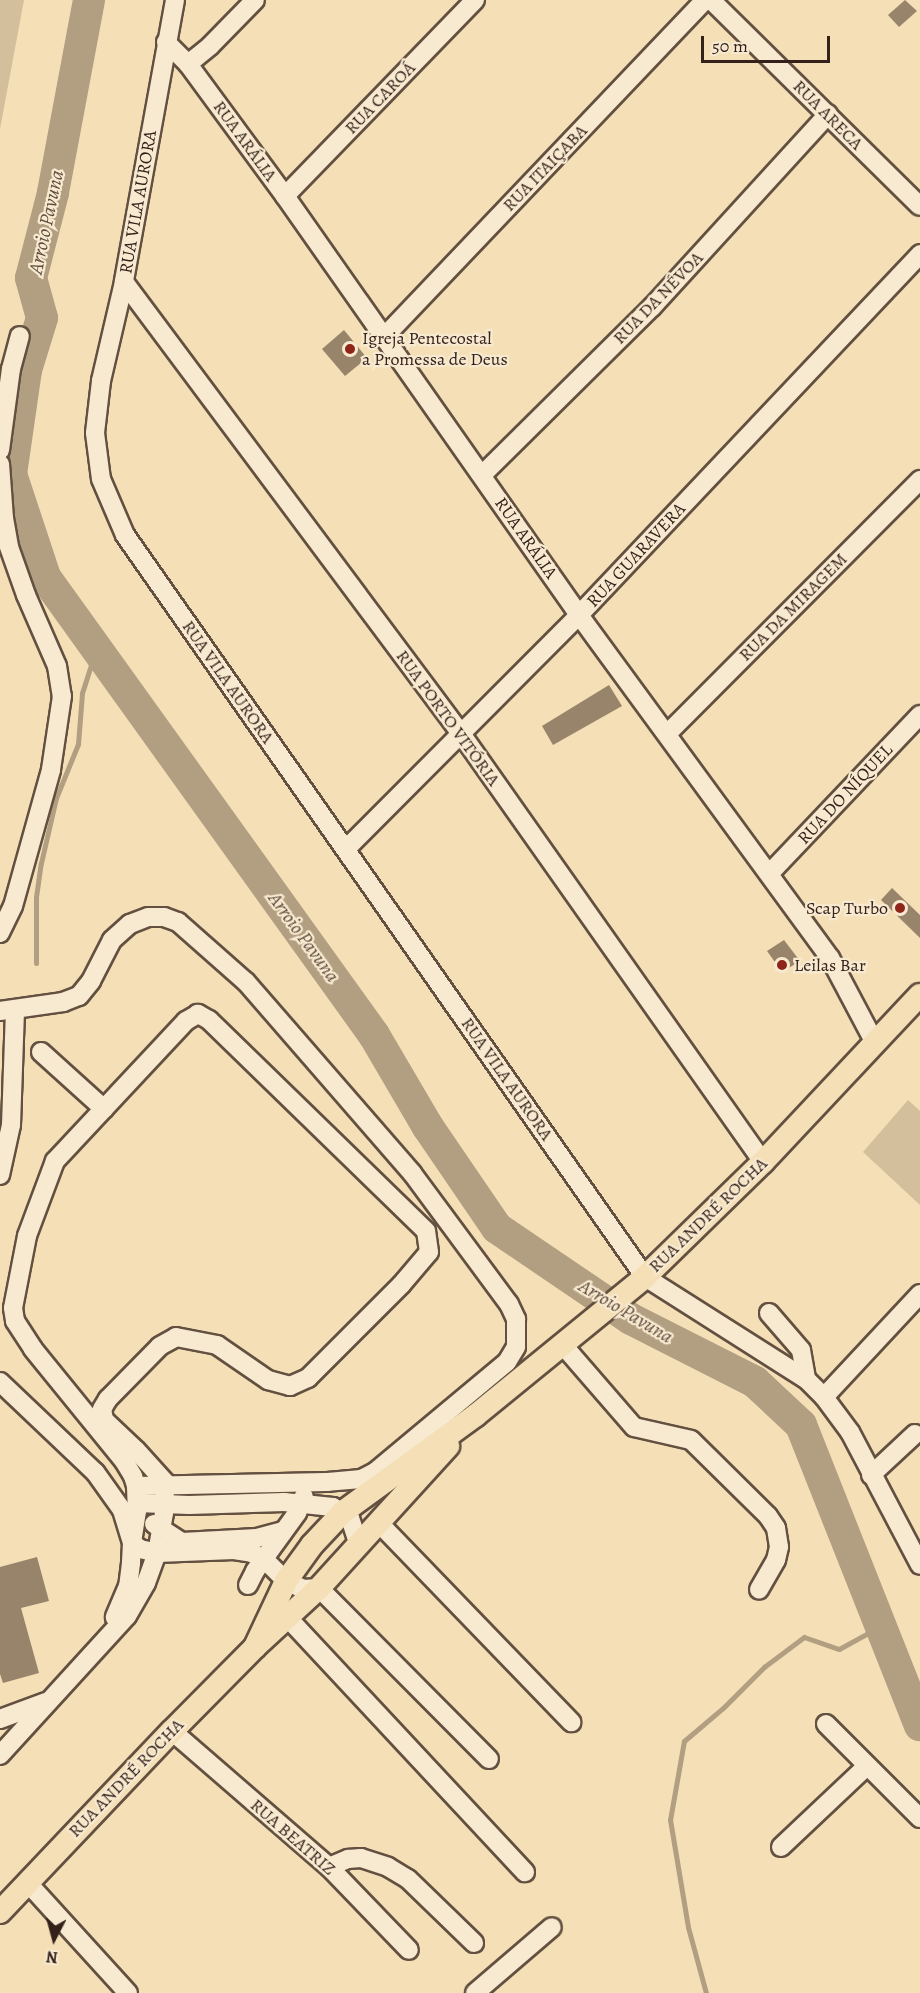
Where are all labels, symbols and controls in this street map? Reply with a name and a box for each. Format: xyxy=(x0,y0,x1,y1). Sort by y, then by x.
scale bar xyxy=(704,24,833,62)
text: 50 m xyxy=(712,34,748,58)
street label: RUA CAROÁ xyxy=(340,57,420,139)
street label: RUA ARECA xyxy=(788,75,868,155)
street label: RUA ARÁLIA xyxy=(209,96,281,186)
street label: RUA ITAIÇABA xyxy=(498,120,592,216)
street label: RUA VILA AURORA xyxy=(115,129,161,275)
water label: Arroio Pavuna xyxy=(23,168,69,276)
street label: RUA DA NÉVOA xyxy=(608,247,708,349)
place label: Igreja Pentecostal a Promessa de Deus xyxy=(362,328,508,370)
marker: Igreja Pentecostal a Promessa de Deus xyxy=(343,342,357,356)
street label: RUA ARÁLIA xyxy=(490,493,562,583)
street label: RUA GUARAVERA xyxy=(582,498,690,612)
street label: RUA DA MIRAGEM xyxy=(734,548,852,666)
street label: RUA VILA AURORA xyxy=(177,616,279,748)
street label: RUA PORTO VITÓRIA xyxy=(391,646,505,790)
street label: RUA DO NÍQUEL xyxy=(793,739,897,849)
water label: Arroio Pavuna xyxy=(263,887,345,987)
place label: Scap Turbo xyxy=(806,897,888,919)
marker: Scap Turbo xyxy=(893,901,907,915)
place label: Leilas Bar xyxy=(794,954,866,976)
marker: Leilas Bar xyxy=(775,958,789,972)
street label: RUA VILA AURORA xyxy=(456,1013,558,1145)
street label: RUA ANDRÉ ROCHA xyxy=(644,1153,772,1277)
water label: Arroio Pavuna xyxy=(575,1274,677,1348)
street label: RUA ANDRÉ ROCHA xyxy=(64,1714,188,1842)
street label: RUA BEATRIZ xyxy=(246,1794,340,1880)
north arrow xyxy=(24,1909,84,1969)
text: N xyxy=(45,1945,59,1968)

